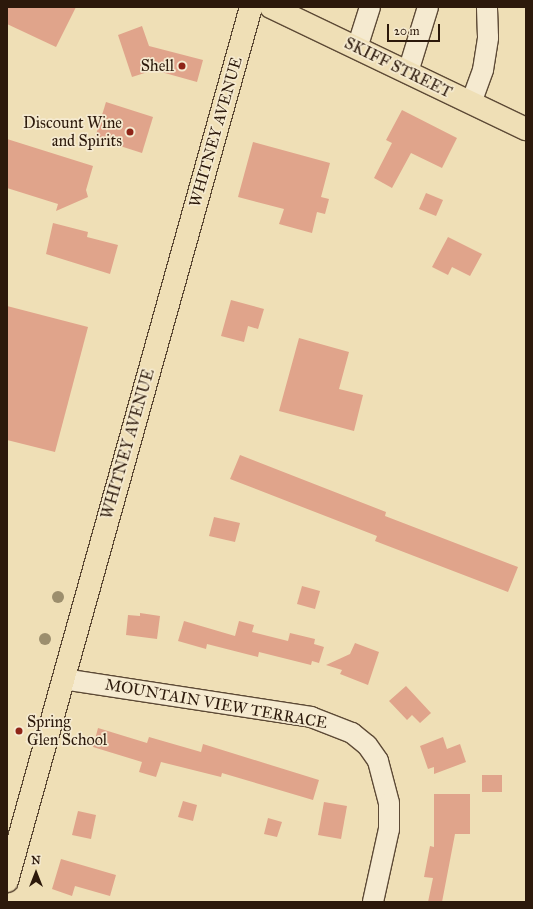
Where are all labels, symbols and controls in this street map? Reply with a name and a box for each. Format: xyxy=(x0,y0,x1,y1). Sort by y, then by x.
scale bar xyxy=(389,16,442,42)
text: 20 m xyxy=(394,24,420,38)
street label: SKIFF STREET xyxy=(341,34,455,102)
street label: WHITNEY AVENUE xyxy=(185,55,247,209)
place label: Shell xyxy=(141,56,174,76)
marker: Shell xyxy=(177,61,187,71)
place label: Discount Wine and Spirits xyxy=(23,113,122,151)
marker: Discount Wine and Spirits xyxy=(125,127,135,137)
street label: WHITNEY AVENUE xyxy=(97,367,159,521)
street label: MOUNTAIN VIEW TERRACE xyxy=(103,675,329,733)
place label: Spring Glen School xyxy=(27,712,107,750)
marker: Spring Glen School xyxy=(14,726,24,736)
north arrow xyxy=(16,853,56,893)
text: N xyxy=(31,854,41,867)

